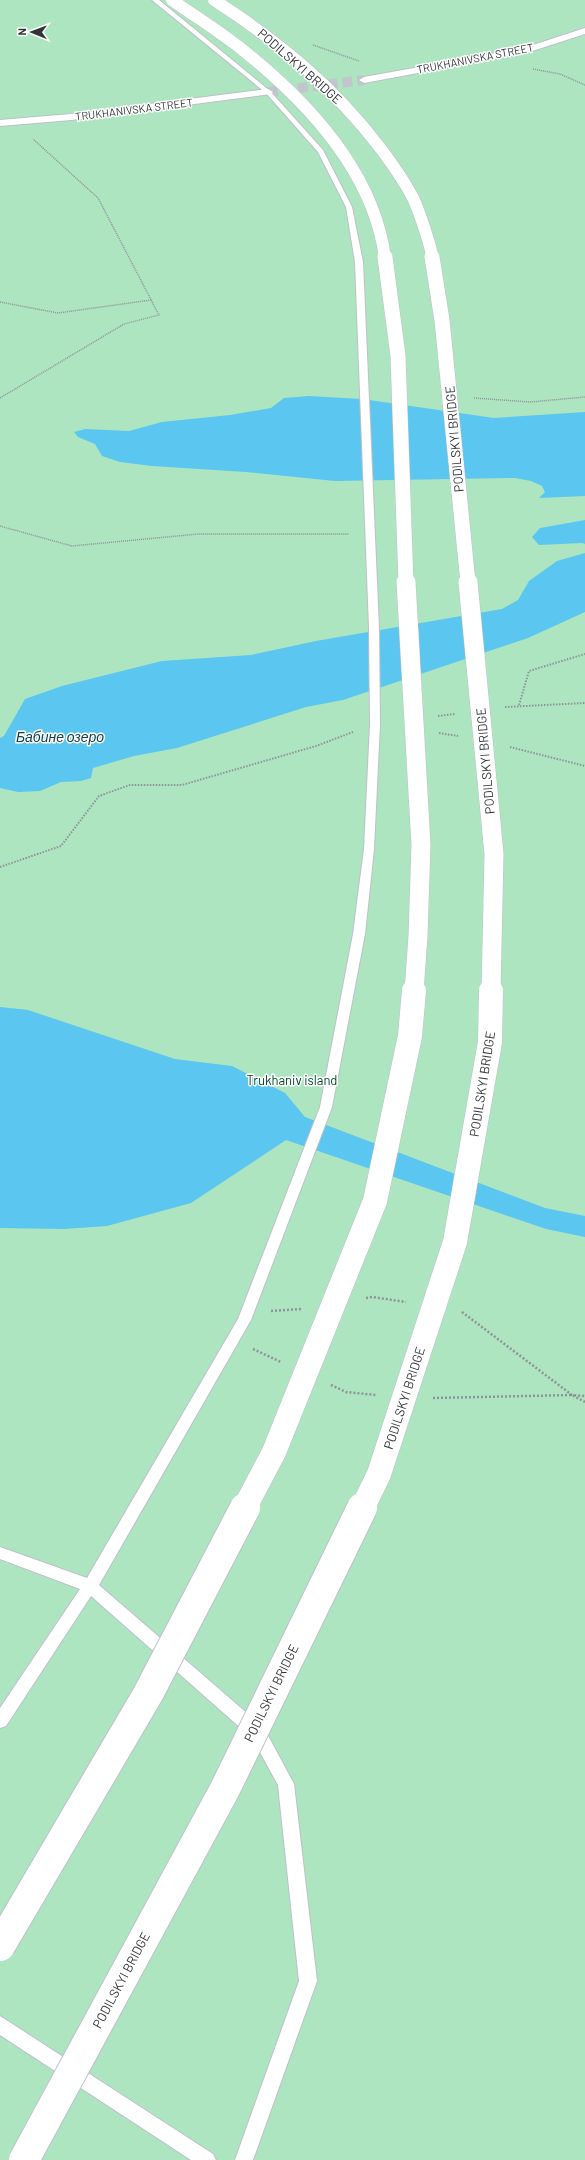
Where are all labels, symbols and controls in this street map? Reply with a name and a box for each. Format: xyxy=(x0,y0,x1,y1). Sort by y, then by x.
north arrow xyxy=(12,12,52,52)
street label: PODILSKYI BRIDGE xyxy=(254,25,346,107)
text: N xyxy=(15,28,28,36)
street label: TRUKHANIVSKA STREET xyxy=(416,40,534,76)
street label: TRUKHANIVSKA STREET xyxy=(74,95,194,123)
street label: PODILSKYI BRIDGE xyxy=(441,385,467,493)
street label: PODILSKYI BRIDGE xyxy=(472,707,498,815)
water label: Бабине озеро xyxy=(16,728,104,745)
street label: PODILSKYI BRIDGE xyxy=(466,1030,498,1138)
park label: Trukhaniv island xyxy=(247,1072,337,1088)
street label: PODILSKYI BRIDGE xyxy=(380,1345,428,1451)
street label: PODILSKYI BRIDGE xyxy=(240,1641,302,1744)
street label: PODILSKYI BRIDGE xyxy=(89,1929,153,2031)

